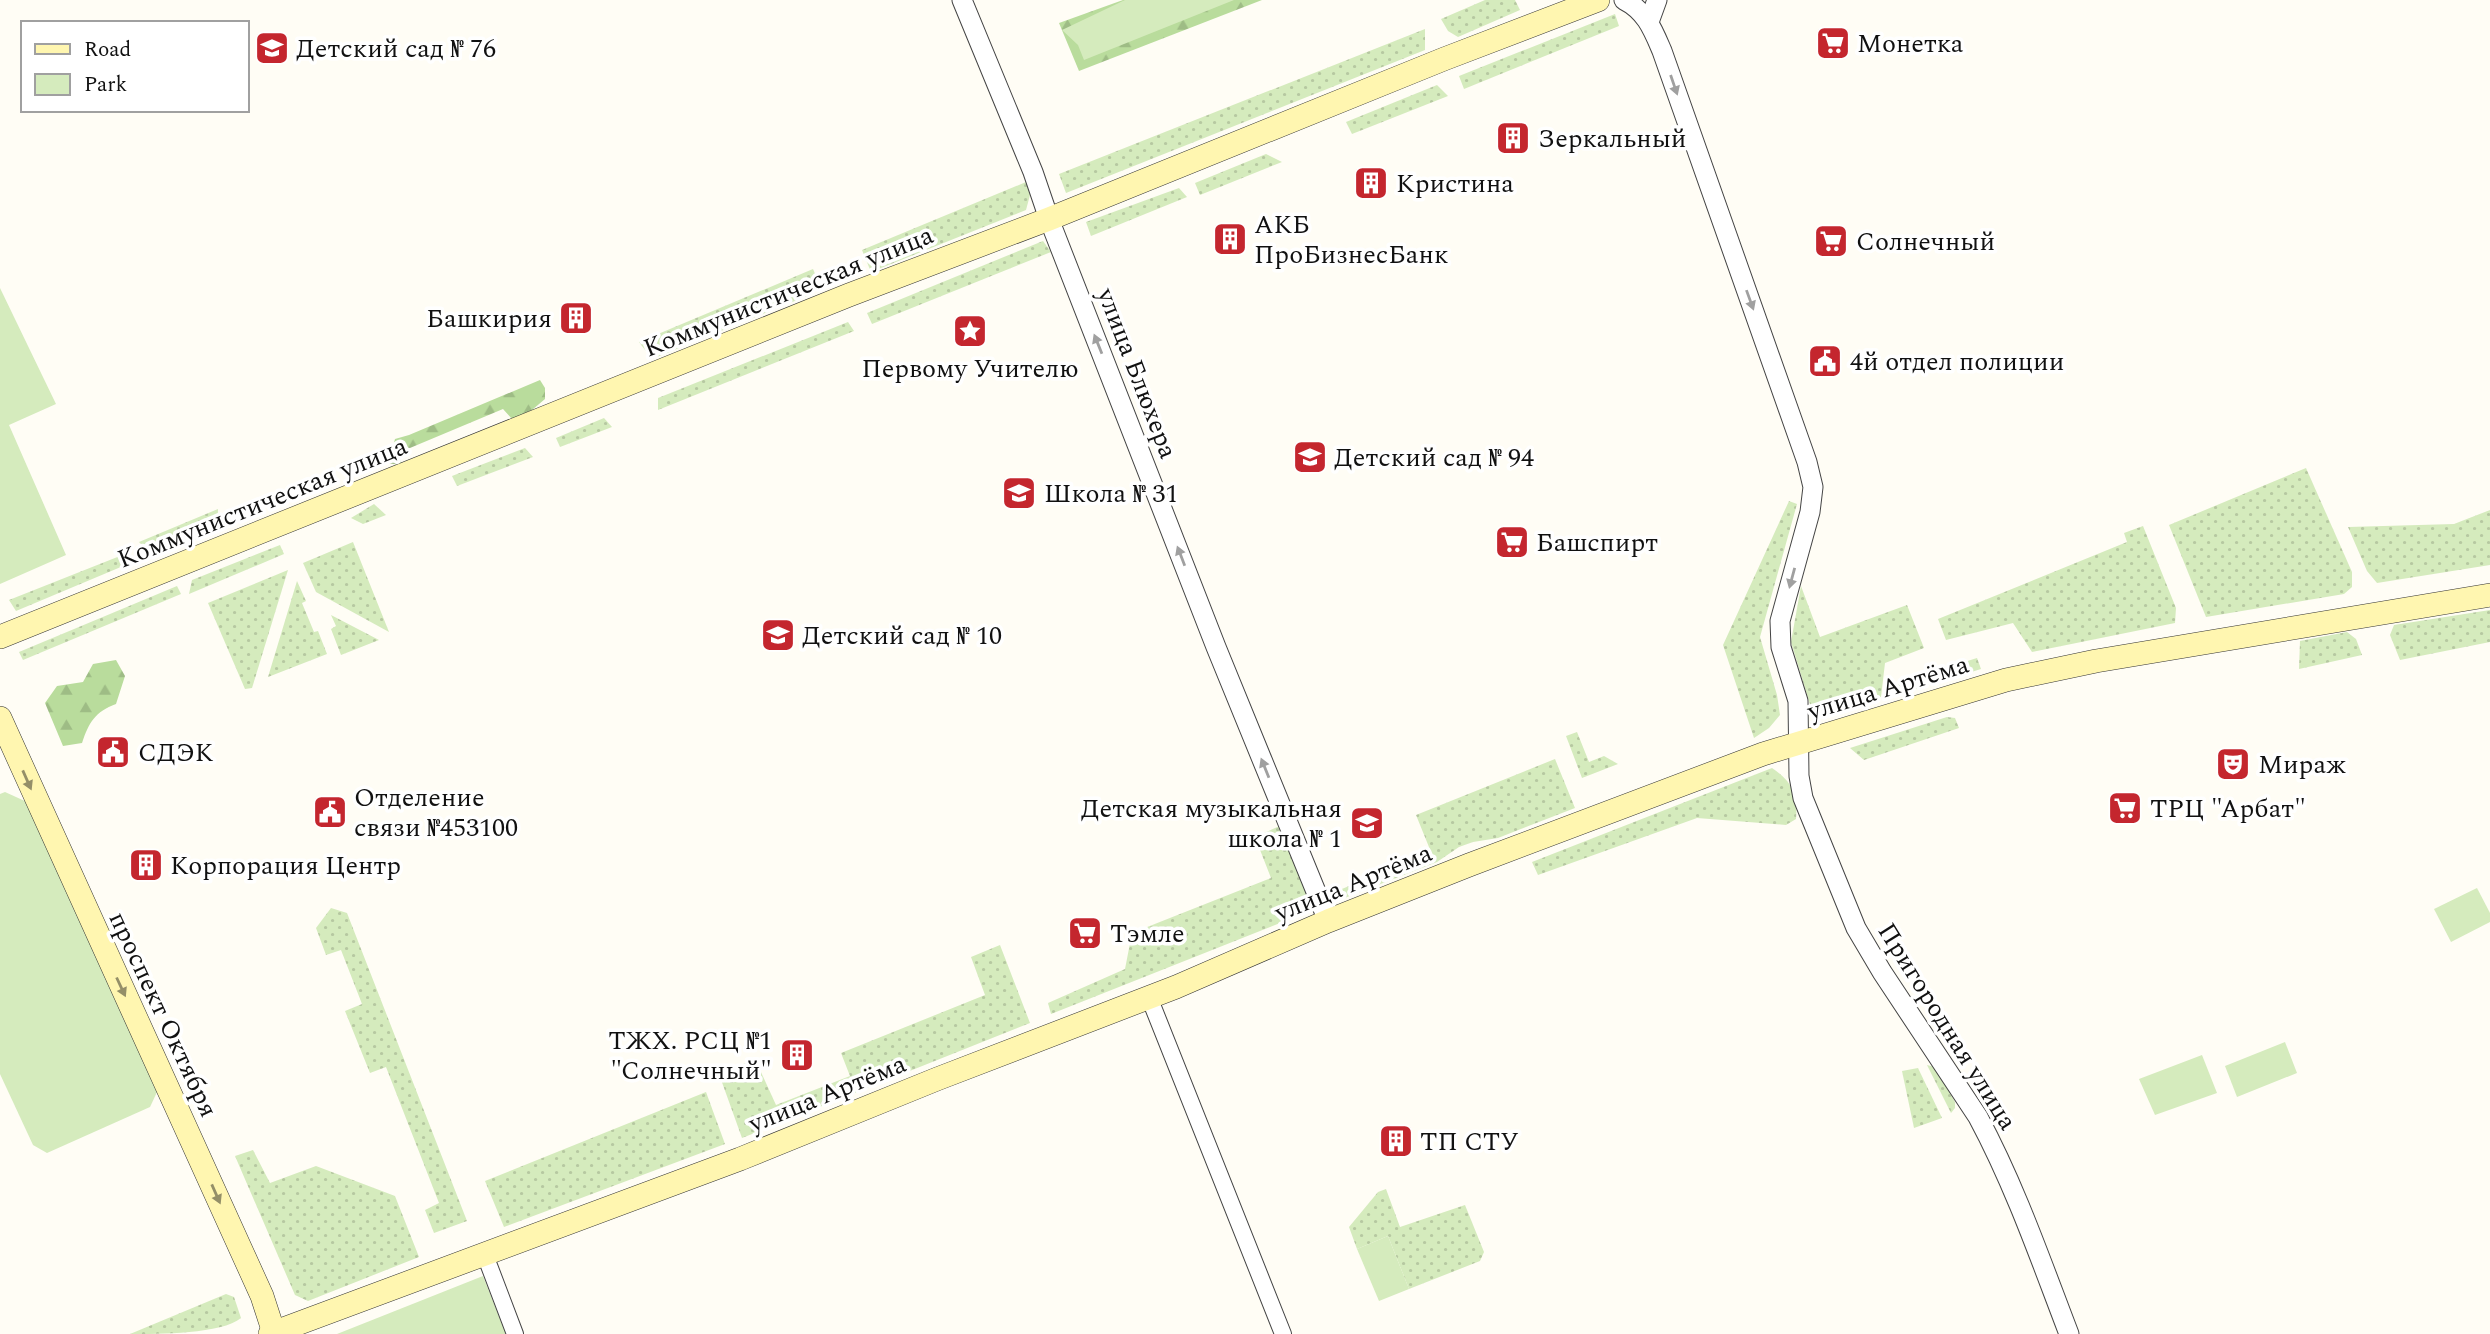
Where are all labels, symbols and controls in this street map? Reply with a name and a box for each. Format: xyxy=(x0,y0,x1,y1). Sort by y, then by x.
legend xyxy=(21,21,248,112)
supermarket icon: Монетка xyxy=(1814,24,1852,62)
place label: Монетка xyxy=(1857,24,1964,64)
school or university icon: Детский сад № 76 xyxy=(253,29,291,67)
place label: Детский сад № 76 xyxy=(296,29,496,69)
text: Road xyxy=(84,34,131,66)
text: Park xyxy=(84,69,128,101)
one-way arrow xyxy=(1669,75,1680,96)
building icon: Зеркальный xyxy=(1494,119,1532,157)
place label: Зеркальный xyxy=(1538,119,1686,159)
building icon: Кристина xyxy=(1352,164,1390,202)
place label: Кристина xyxy=(1396,164,1514,204)
place label: АКБ ПроБизнесБанк xyxy=(1254,205,1448,275)
street label: Коммунистическая улица xyxy=(637,215,940,368)
building icon: АКБ ПроБизнесБанк xyxy=(1211,220,1249,258)
supermarket icon: Солнечный xyxy=(1812,222,1850,260)
place label: Солнечный xyxy=(1856,222,1995,262)
street label: улица Блюхера xyxy=(1086,281,1188,465)
one-way arrow xyxy=(1745,289,1756,310)
place label: Башкирия xyxy=(426,299,552,339)
building icon: Башкирия xyxy=(557,299,595,337)
place icon: Первому Учителю xyxy=(951,312,989,350)
one-way arrow xyxy=(1093,334,1104,355)
public building icon: 4й отдел полиции xyxy=(1806,342,1844,380)
place label: 4й отдел полиции xyxy=(1850,342,2064,382)
place label: Первому Учителю xyxy=(861,349,1079,389)
street label: Коммунистическая улица xyxy=(111,426,414,579)
school or university icon: Детский сад № 94 xyxy=(1291,438,1329,476)
place label: Детский сад № 94 xyxy=(1334,438,1534,478)
school or university icon: Школа № 31 xyxy=(1000,474,1038,512)
place label: Школа № 31 xyxy=(1044,474,1178,514)
supermarket icon: Башспирт xyxy=(1493,523,1531,561)
place label: Башспирт xyxy=(1536,523,1658,563)
one-way arrow xyxy=(1175,546,1186,567)
one-way arrow xyxy=(1786,567,1797,589)
school or university icon: Детский сад № 10 xyxy=(759,616,797,654)
place label: Детский сад № 10 xyxy=(802,616,1002,656)
street label: улица Артёма xyxy=(1802,644,1974,732)
public building icon: СДЭК xyxy=(94,733,132,771)
place label: СДЭК xyxy=(138,733,214,773)
theatre icon: Мираж xyxy=(2214,745,2252,783)
place label: Мираж xyxy=(2258,745,2346,785)
one-way arrow xyxy=(1259,757,1270,778)
one-way arrow xyxy=(21,770,33,790)
place label: Отделение связи №453100 xyxy=(354,778,518,848)
place label: Детская музыкальная школа № 1 xyxy=(1081,789,1342,859)
supermarket icon: ТРЦ "Арбат" xyxy=(2106,789,2144,827)
place label: ТРЦ "Арбат" xyxy=(2150,789,2306,829)
public building icon: Отделение связи №453100 xyxy=(311,793,349,831)
school or university icon: Детская музыкальная школа № 1 xyxy=(1348,804,1386,842)
street label: улица Артёма xyxy=(1268,833,1439,933)
building icon: Корпорация Центр xyxy=(127,846,165,884)
place label: Корпорация Центр xyxy=(170,846,401,886)
street label: проспект Октября xyxy=(98,905,228,1124)
supermarket icon: Тэмле xyxy=(1066,914,1104,952)
place label: Тэмле xyxy=(1110,914,1185,954)
street label: Пригородная улица xyxy=(1867,915,2027,1138)
one-way arrow xyxy=(116,977,127,997)
place label: ТЖХ. РСЦ №1 "Солнечный" xyxy=(608,1021,772,1091)
building icon: ТЖХ. РСЦ №1 "Солнечный" xyxy=(778,1036,816,1074)
street label: улица Артёма xyxy=(742,1044,913,1144)
building icon: ТП СТУ xyxy=(1377,1122,1415,1160)
place label: ТП СТУ xyxy=(1420,1122,1519,1162)
one-way arrow xyxy=(210,1184,222,1204)

